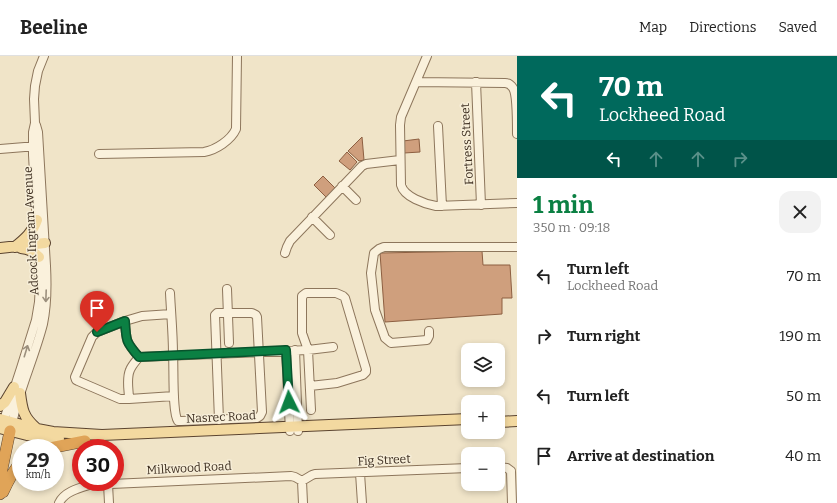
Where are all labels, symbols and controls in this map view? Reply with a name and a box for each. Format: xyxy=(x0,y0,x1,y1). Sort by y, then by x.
text: Beeline xyxy=(20,16,88,39)
text: Map xyxy=(639,19,667,36)
text: Directions xyxy=(689,19,757,36)
text: Saved xyxy=(779,19,817,36)
text: 70 m xyxy=(599,70,663,103)
icon: left xyxy=(533,72,585,124)
street label: Fortress Street xyxy=(458,102,476,185)
text: Lockheed Road xyxy=(599,104,725,126)
icon: left xyxy=(603,148,625,170)
icon: ahead xyxy=(645,148,667,170)
icon: ahead xyxy=(687,148,709,170)
icon: right xyxy=(729,148,751,170)
street label: Adcock Ingram Avenue xyxy=(21,166,41,296)
text: 1 min xyxy=(533,191,594,219)
button: close xyxy=(779,191,821,233)
text: 350 m · 09:18 xyxy=(533,220,610,235)
text: Turn left xyxy=(567,260,629,278)
icon: left xyxy=(533,265,555,287)
text: 70 m xyxy=(787,267,821,285)
text: Lockheed Road xyxy=(567,278,658,293)
one-way arrow xyxy=(43,289,50,302)
pin xyxy=(80,291,114,332)
icon: arrive xyxy=(86,297,108,319)
icon: right xyxy=(533,325,555,347)
text: Turn right xyxy=(567,327,640,345)
text: 190 m xyxy=(779,327,821,345)
map controls xyxy=(461,343,505,491)
button: layers xyxy=(461,343,505,387)
one-way arrow xyxy=(23,345,30,358)
position arrow xyxy=(268,381,310,423)
icon: left xyxy=(533,385,555,407)
text: Turn left xyxy=(567,387,629,405)
text: 50 m xyxy=(786,387,821,405)
button: + xyxy=(461,395,505,439)
street label: Nasrec Road xyxy=(186,408,256,426)
speed limit sign: 30 xyxy=(72,439,124,491)
icon: arrive xyxy=(533,445,555,467)
button: − xyxy=(461,447,505,491)
text: Arrive at destination xyxy=(567,447,714,465)
text: 40 m xyxy=(785,447,821,465)
text: 29 xyxy=(26,448,50,472)
street label: Fig Street xyxy=(357,452,412,468)
street label: Milkwood Road xyxy=(146,459,232,477)
text: km/h xyxy=(26,469,50,481)

